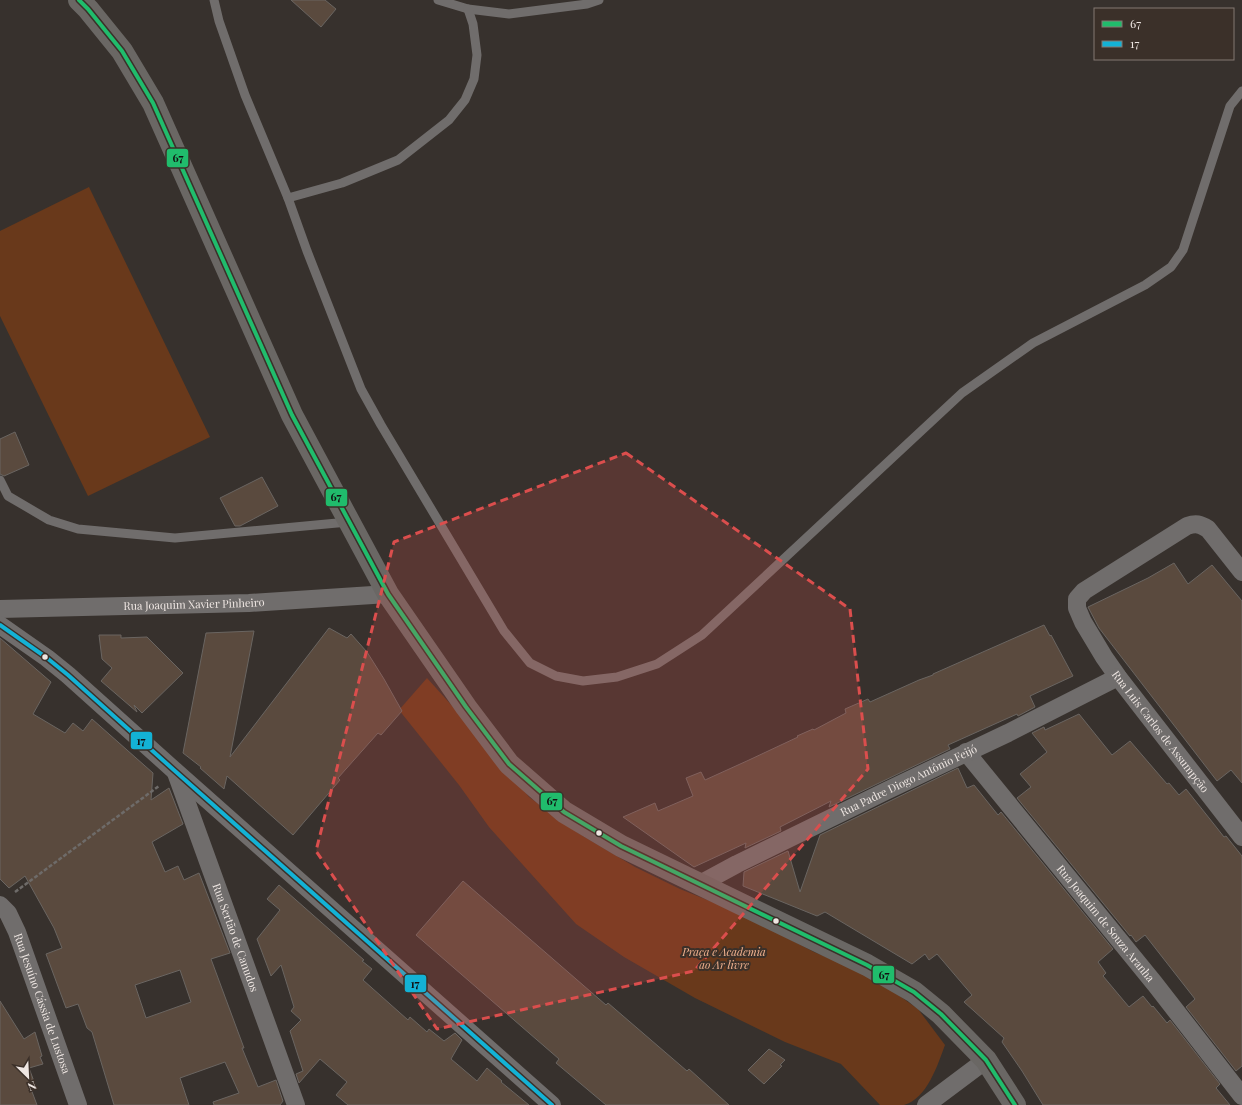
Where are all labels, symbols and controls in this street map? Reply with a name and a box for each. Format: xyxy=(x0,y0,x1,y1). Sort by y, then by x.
legend xyxy=(1094,8,1234,60)
text: 67 xyxy=(1130,15,1141,31)
text: 17 xyxy=(1130,35,1139,51)
line badge: 67 xyxy=(166,148,189,168)
text: 67 xyxy=(172,150,184,165)
line badge: 67 xyxy=(325,488,348,507)
text: 67 xyxy=(330,489,342,504)
street label: Rua Joaquim Xavier Pinheiro xyxy=(123,594,265,613)
unlabelled marker xyxy=(40,652,50,662)
street label: Rua Luis Carlos de Assumpção xyxy=(1109,667,1213,795)
line badge: 17 xyxy=(130,731,153,750)
text: 17 xyxy=(136,733,146,748)
street label: Rua Padre Diogo Antônio Feijó xyxy=(838,741,979,819)
line badge: 67 xyxy=(540,792,563,811)
text: 67 xyxy=(546,793,558,808)
unlabelled marker xyxy=(594,828,604,838)
street label: Rua Joaquim de Souza Aranha xyxy=(1054,861,1159,985)
street label: Rua Sertão de Canudos xyxy=(209,881,262,994)
unlabelled marker xyxy=(771,916,781,926)
street label: Rua Jesuíno Cássia de Lustosa xyxy=(11,931,74,1076)
park label: Praça e Academia ao Ar livre xyxy=(681,944,766,972)
line badge: 67 xyxy=(872,965,895,984)
text: 67 xyxy=(878,967,890,982)
line badge: 17 xyxy=(404,974,427,993)
text: 17 xyxy=(410,976,420,991)
north arrow xyxy=(8,1057,48,1097)
text: N xyxy=(26,1078,39,1095)

